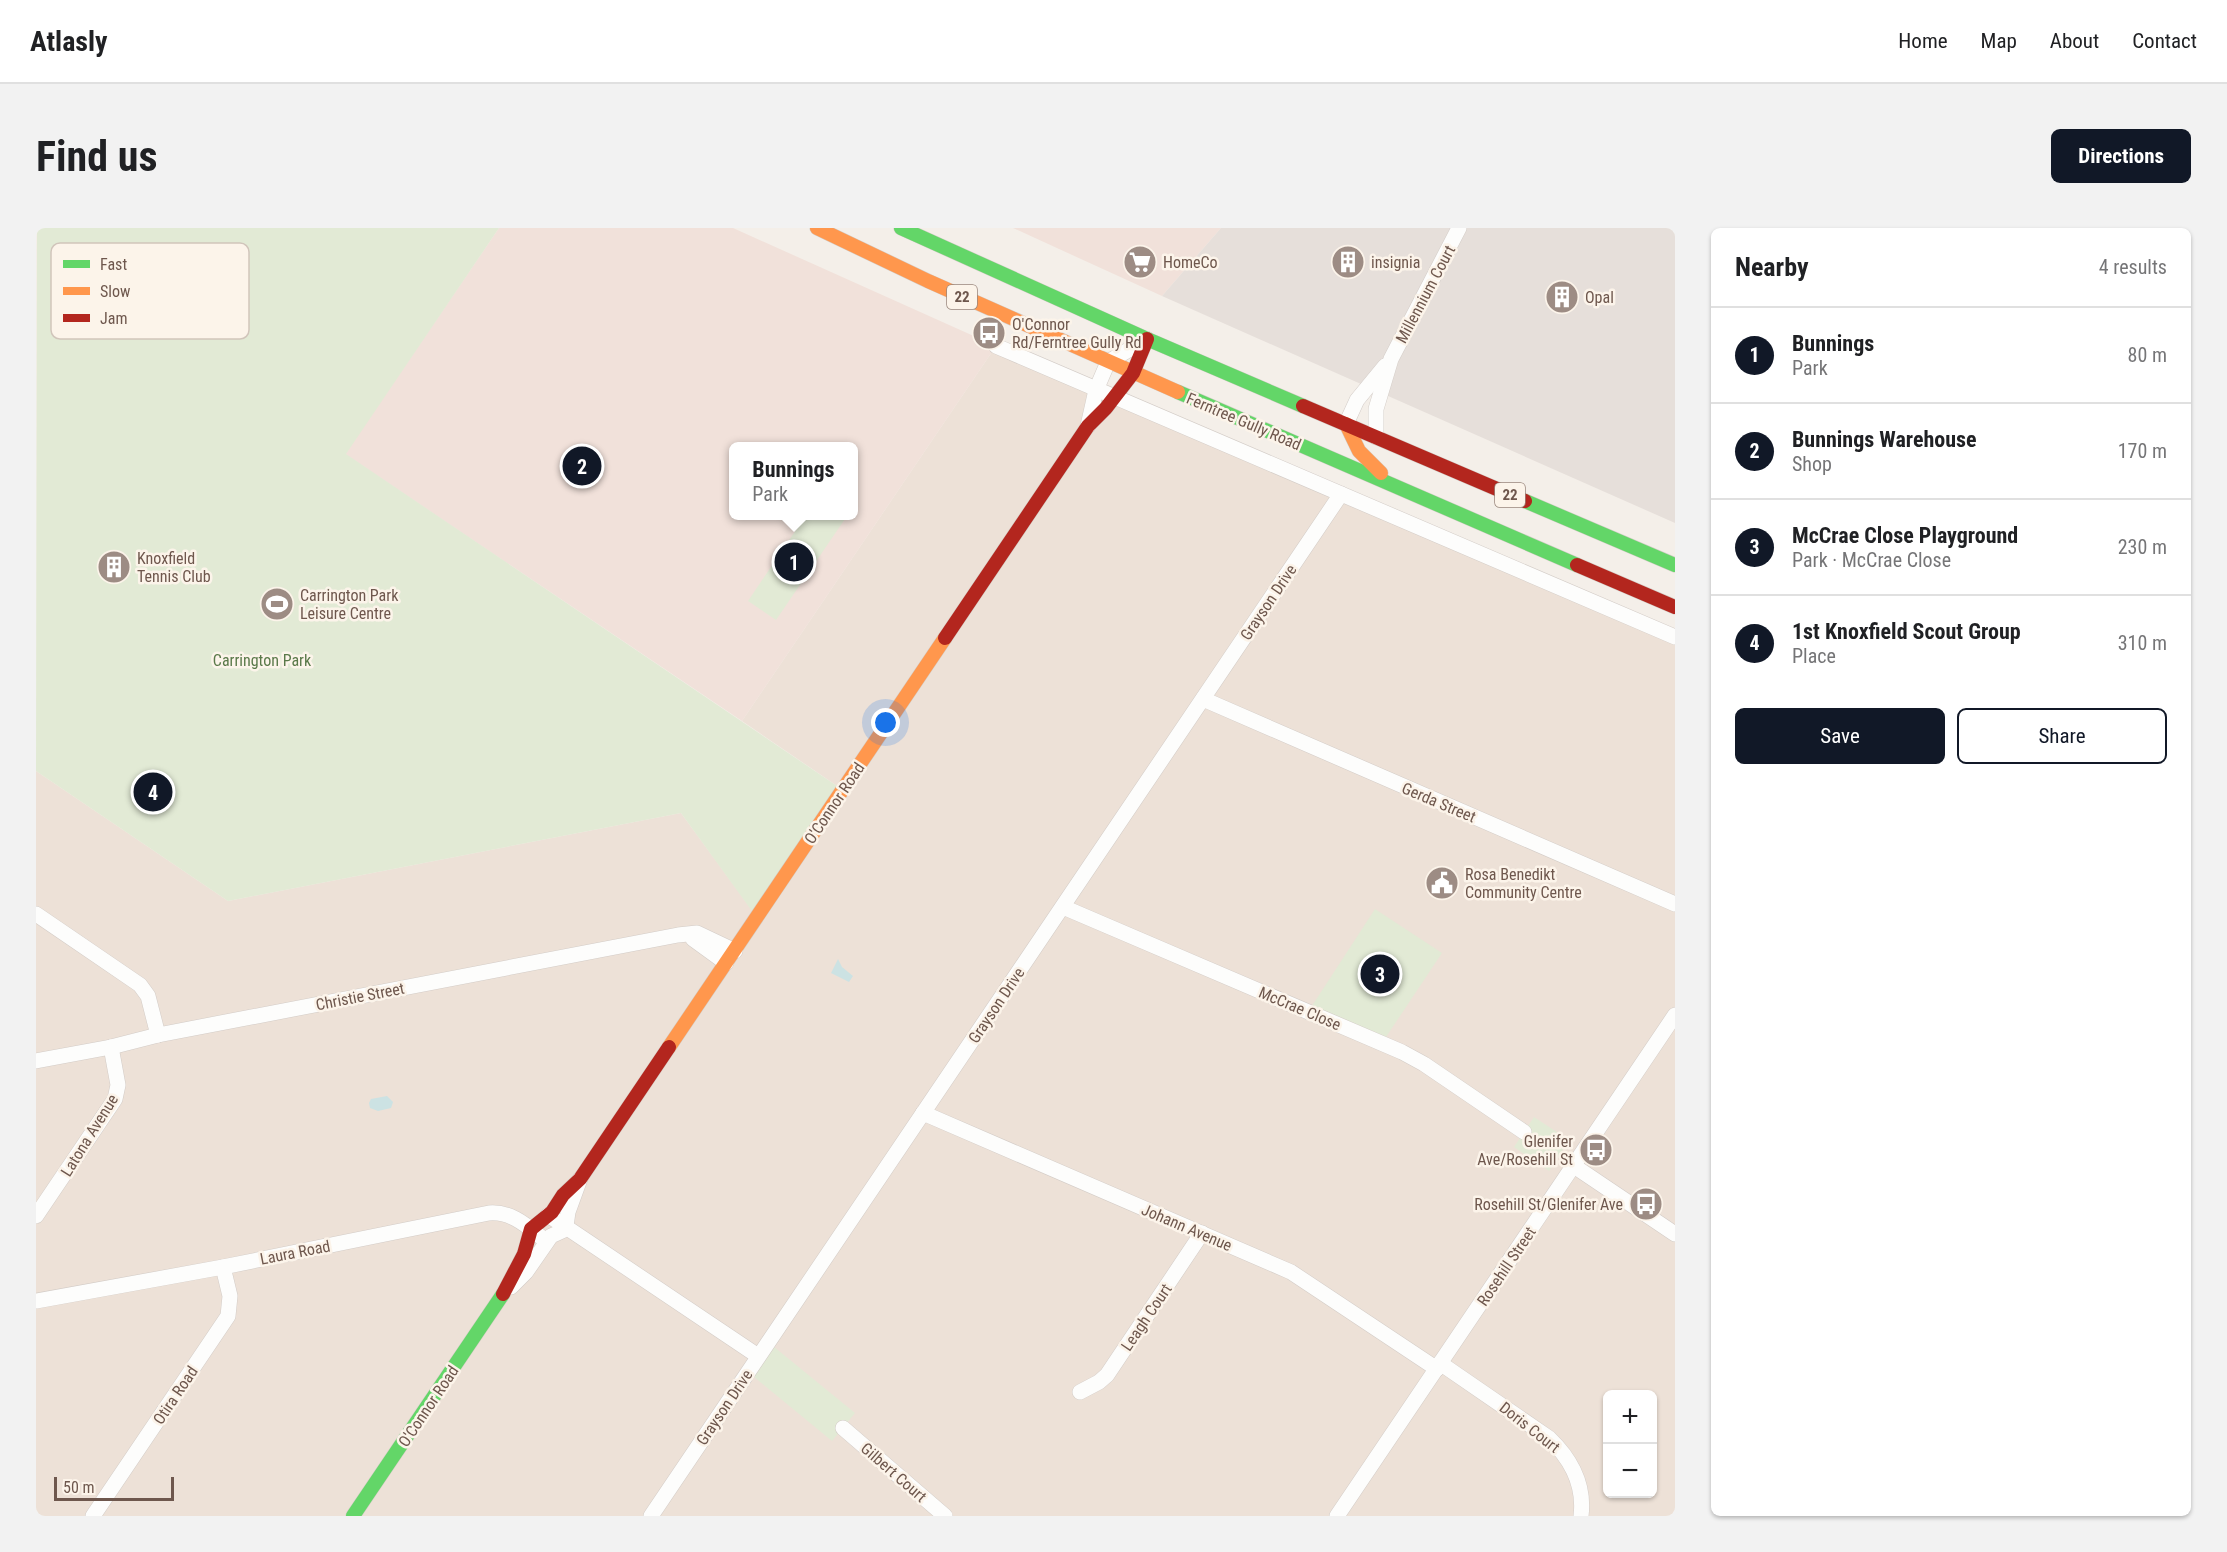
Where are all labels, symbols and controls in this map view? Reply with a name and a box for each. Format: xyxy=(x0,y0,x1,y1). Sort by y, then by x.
text: Atlasly xyxy=(30,25,108,58)
text: Home xyxy=(1898,29,1948,53)
text: Map xyxy=(1981,29,2017,53)
text: About xyxy=(2050,29,2099,53)
text: Contact xyxy=(2132,29,2197,53)
button: Directions xyxy=(2051,129,2191,183)
text: Find us xyxy=(36,132,157,181)
street label: Millennium Court xyxy=(1392,242,1459,346)
legend xyxy=(51,243,249,339)
supermarket icon: HomeCo xyxy=(1122,244,1158,280)
building icon: insignia xyxy=(1330,244,1366,280)
text: Nearby xyxy=(1735,252,1809,282)
place label: HomeCo xyxy=(1163,253,1218,272)
place label: insignia xyxy=(1371,253,1420,272)
text: Fast xyxy=(100,255,127,274)
text: 4 results xyxy=(2099,255,2167,279)
building icon: Opal xyxy=(1544,279,1580,315)
text: Slow xyxy=(100,282,130,301)
road number: 22 xyxy=(947,285,977,309)
place label: Opal xyxy=(1585,288,1614,307)
text: Jam xyxy=(100,309,127,328)
bus stop icon: O'Connor Rd/Ferntree Gully Rd xyxy=(971,315,1007,351)
place label: O'Connor Rd/Ferntree Gully Rd xyxy=(1012,315,1141,352)
text: Bunnings xyxy=(1792,331,1874,356)
text: 1 xyxy=(1749,343,1760,367)
text: 80 m xyxy=(2128,343,2167,367)
text: Park xyxy=(1792,356,1828,380)
street label: Ferntree Gully Road xyxy=(1184,389,1304,454)
text: Bunnings Warehouse xyxy=(1792,427,1977,452)
text: 2 xyxy=(1749,439,1760,463)
text: 170 m xyxy=(2118,439,2167,463)
popup xyxy=(729,442,858,520)
pin: 2 xyxy=(562,444,602,488)
text: Shop xyxy=(1792,452,1832,476)
text: Bunnings xyxy=(752,457,835,482)
text: Park xyxy=(752,482,788,506)
road number: 22 xyxy=(1495,483,1525,507)
text: McCrae Close Playground xyxy=(1792,523,2018,548)
text: 3 xyxy=(1749,535,1760,559)
text: 230 m xyxy=(2118,535,2167,559)
pin: 1 xyxy=(774,540,813,584)
text: Park · McCrae Close xyxy=(1792,548,1951,572)
building icon: Knoxfield Tennis Club xyxy=(96,549,132,585)
place label: Knoxfield Tennis Club xyxy=(137,549,211,586)
street label: Grayson Drive xyxy=(1236,561,1301,644)
sports icon: Carrington Park Leisure Centre xyxy=(259,586,295,622)
place label: Carrington Park Leisure Centre xyxy=(300,586,399,623)
text: 1st Knoxfield Scout Group xyxy=(1792,619,2021,644)
text: 4 xyxy=(1749,631,1760,655)
text: 310 m xyxy=(2118,631,2167,655)
text: Place xyxy=(1792,644,1836,668)
park label: Carrington Park xyxy=(213,651,312,670)
your location xyxy=(871,708,900,737)
button: Save xyxy=(1735,708,1945,764)
button: Share xyxy=(1957,708,2167,764)
street label: O'Connor Road xyxy=(800,759,868,847)
pin: 4 xyxy=(134,770,172,814)
street label: Gerda Street xyxy=(1399,778,1479,827)
public building icon: Rosa Benedikt Community Centre xyxy=(1424,865,1460,901)
place label: Rosa Benedikt Community Centre xyxy=(1465,865,1582,902)
pin: 3 xyxy=(1360,952,1400,996)
street label: Grayson Drive xyxy=(964,964,1029,1047)
street label: Christie Street xyxy=(314,979,406,1014)
street label: McCrae Close xyxy=(1256,983,1344,1034)
street label: Latona Avenue xyxy=(57,1091,122,1180)
place label: Glenifer Ave/Rosehill St xyxy=(1477,1132,1573,1169)
bus stop icon: Glenifer Ave/Rosehill St xyxy=(1578,1132,1614,1168)
bus stop icon: Rosehill St/Glenifer Ave xyxy=(1628,1186,1664,1222)
place label: Rosehill St/Glenifer Ave xyxy=(1474,1195,1623,1214)
street label: Johann Avenue xyxy=(1139,1200,1235,1255)
street label: Rosehill Street xyxy=(1473,1223,1540,1309)
street label: Laura Road xyxy=(258,1236,332,1269)
street label: Leagh Court xyxy=(1117,1280,1176,1354)
street label: O'Connor Road xyxy=(394,1362,462,1450)
street label: Otira Road xyxy=(149,1363,202,1428)
street label: Grayson Drive xyxy=(692,1366,757,1449)
map controls xyxy=(1603,1390,1657,1498)
button: + xyxy=(1603,1390,1657,1444)
street label: Doris Court xyxy=(1496,1398,1564,1457)
street label: Gilbert Court xyxy=(857,1439,931,1506)
button: − xyxy=(1603,1444,1657,1498)
scale bar xyxy=(54,1474,174,1502)
text: 50 m xyxy=(63,1478,95,1497)

